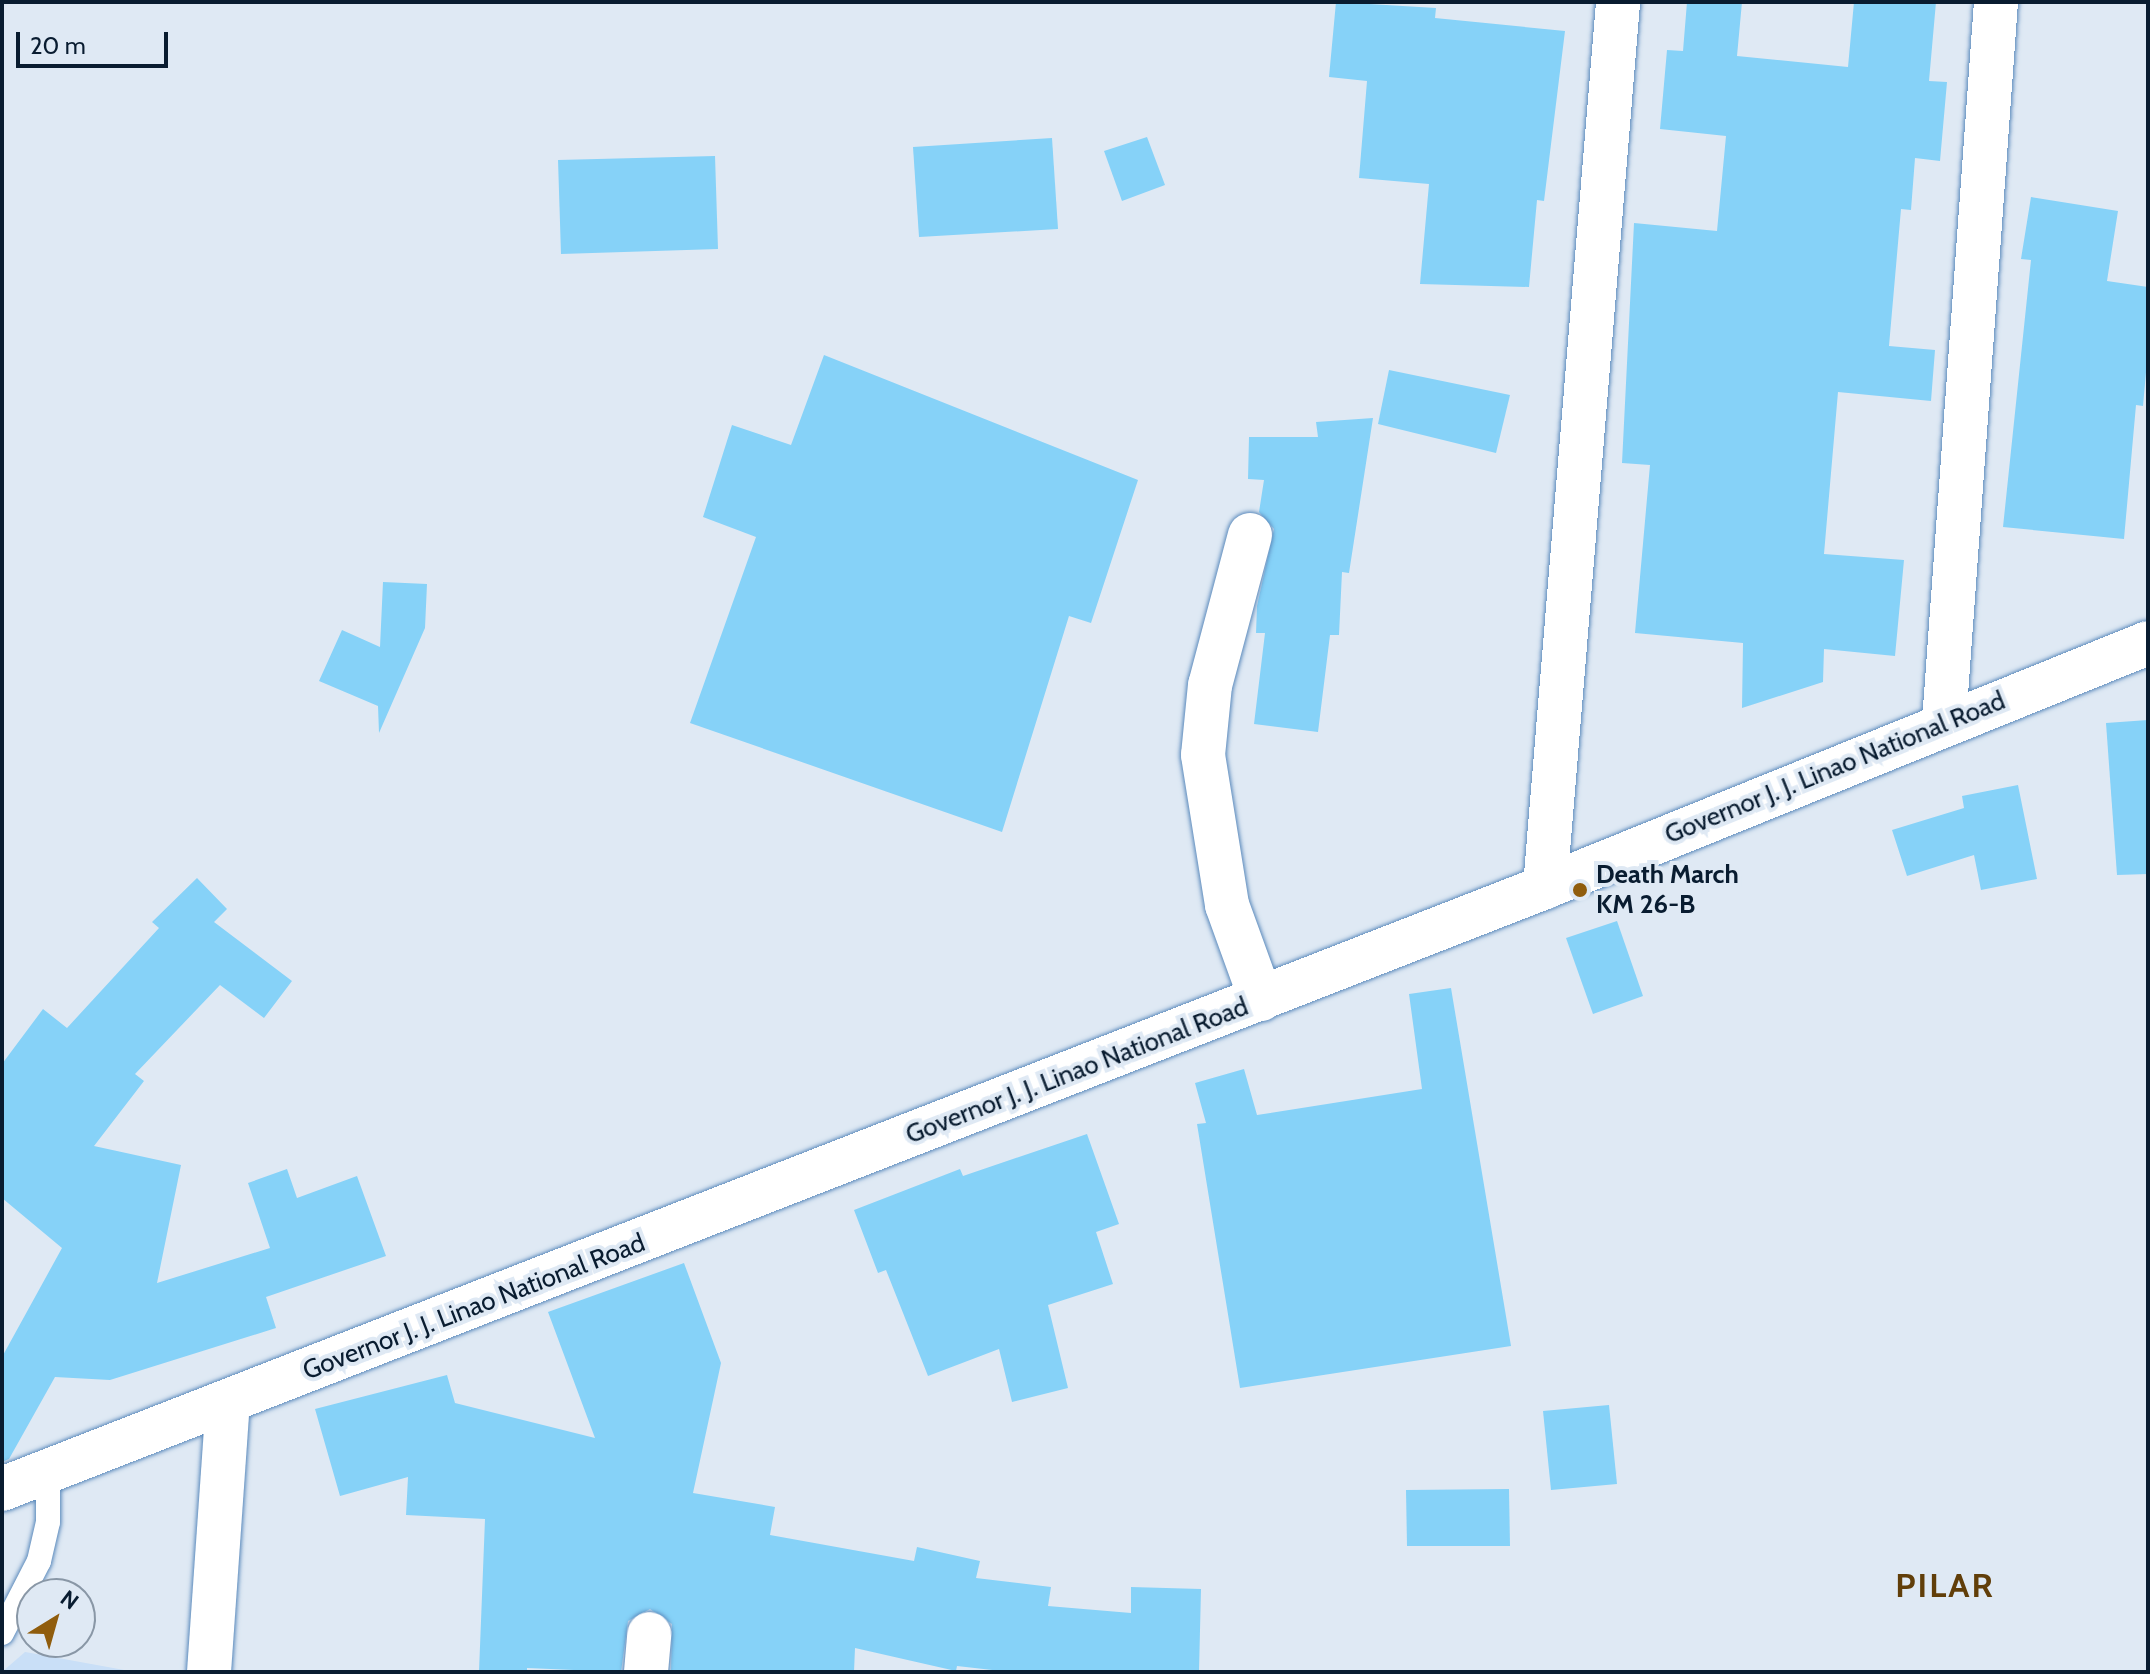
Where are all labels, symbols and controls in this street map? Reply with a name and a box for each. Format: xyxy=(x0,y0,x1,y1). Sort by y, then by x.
scale bar xyxy=(20,16,172,66)
text: 20 m xyxy=(30,31,86,60)
street label: Governor J. J. Linao National Road xyxy=(1660,685,2010,851)
place label: Death March KM 26-B xyxy=(1596,859,1739,920)
marker: Death March KM 26-B xyxy=(1571,881,1589,899)
street label: Governor J. J. Linao National Road xyxy=(901,991,1253,1151)
street label: Governor J. J. Linao National Road xyxy=(298,1227,650,1387)
district label: PILAR xyxy=(1895,1566,1995,1606)
north arrow xyxy=(16,1578,96,1658)
text: N xyxy=(55,1585,84,1615)

